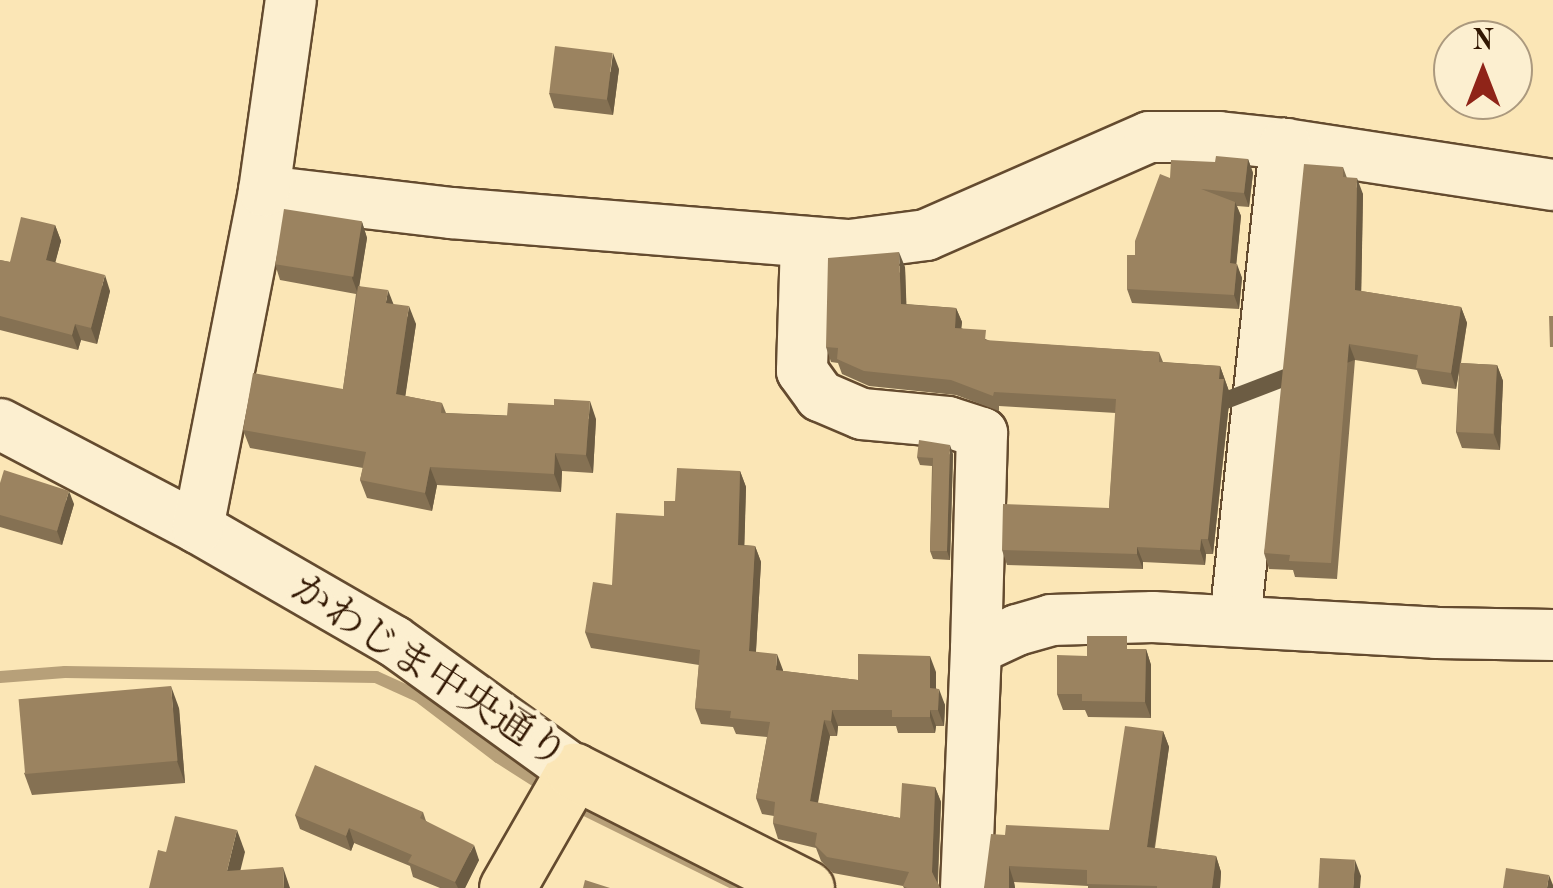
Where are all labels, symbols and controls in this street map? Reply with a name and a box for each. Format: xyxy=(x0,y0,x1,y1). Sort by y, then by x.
north arrow xyxy=(1433,20,1533,120)
text: N xyxy=(1472,28,1494,56)
street label: かわじま中央通り xyxy=(281,566,575,780)

